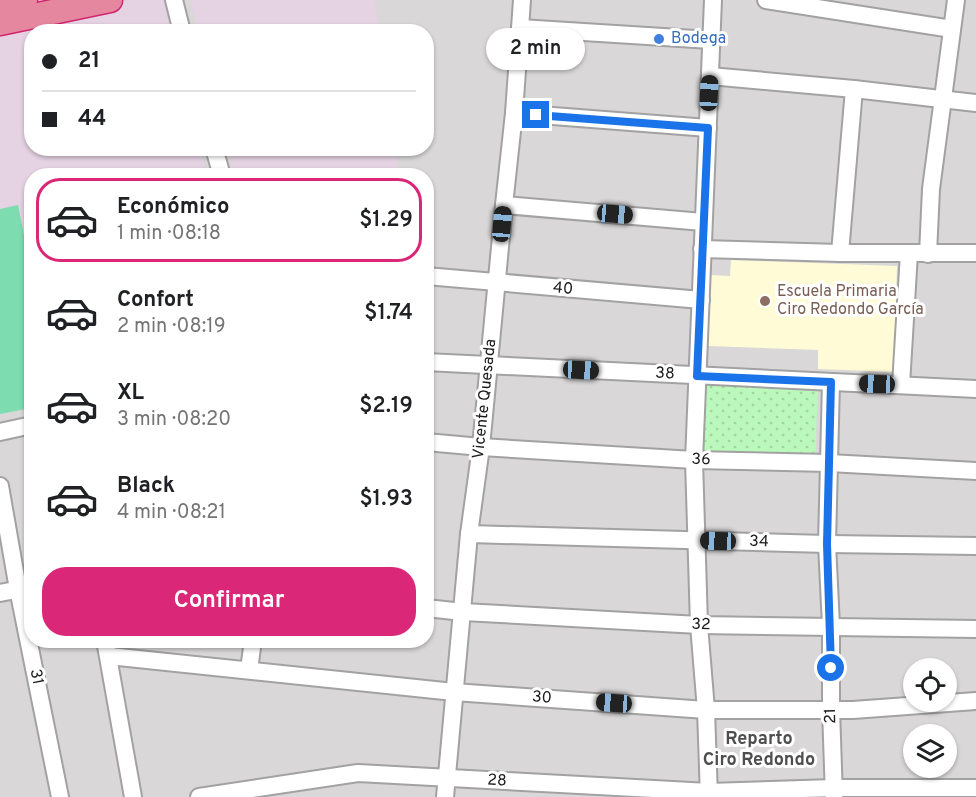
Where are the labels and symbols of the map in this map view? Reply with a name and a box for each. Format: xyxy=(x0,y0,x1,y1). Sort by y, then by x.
callout: 2 min xyxy=(486,28,586,70)
place label: Bodega xyxy=(671,29,726,49)
marker: Bodega xyxy=(652,32,666,46)
car xyxy=(699,75,719,111)
route end xyxy=(522,101,549,128)
car xyxy=(596,203,634,225)
car xyxy=(491,205,513,243)
street label: 40 xyxy=(552,278,574,300)
place label: Escuela Primaria Ciro Redondo García xyxy=(777,282,924,320)
marker: Escuela Primaria Ciro Redondo García xyxy=(758,294,772,308)
street label: Vicente Quesada xyxy=(469,338,501,460)
car xyxy=(563,360,599,380)
street label: 38 xyxy=(655,364,675,384)
car xyxy=(859,374,895,394)
street label: 36 xyxy=(691,450,711,470)
car xyxy=(700,531,736,551)
street label: 34 xyxy=(749,532,769,552)
street label: 32 xyxy=(691,615,711,635)
route start xyxy=(817,654,844,681)
street label: 31 xyxy=(25,667,47,687)
street label: 30 xyxy=(531,687,553,709)
car xyxy=(595,693,633,713)
street label: 21 xyxy=(821,708,841,724)
district label: Reparto Ciro Redondo xyxy=(703,728,815,772)
street label: 28 xyxy=(487,771,507,791)

